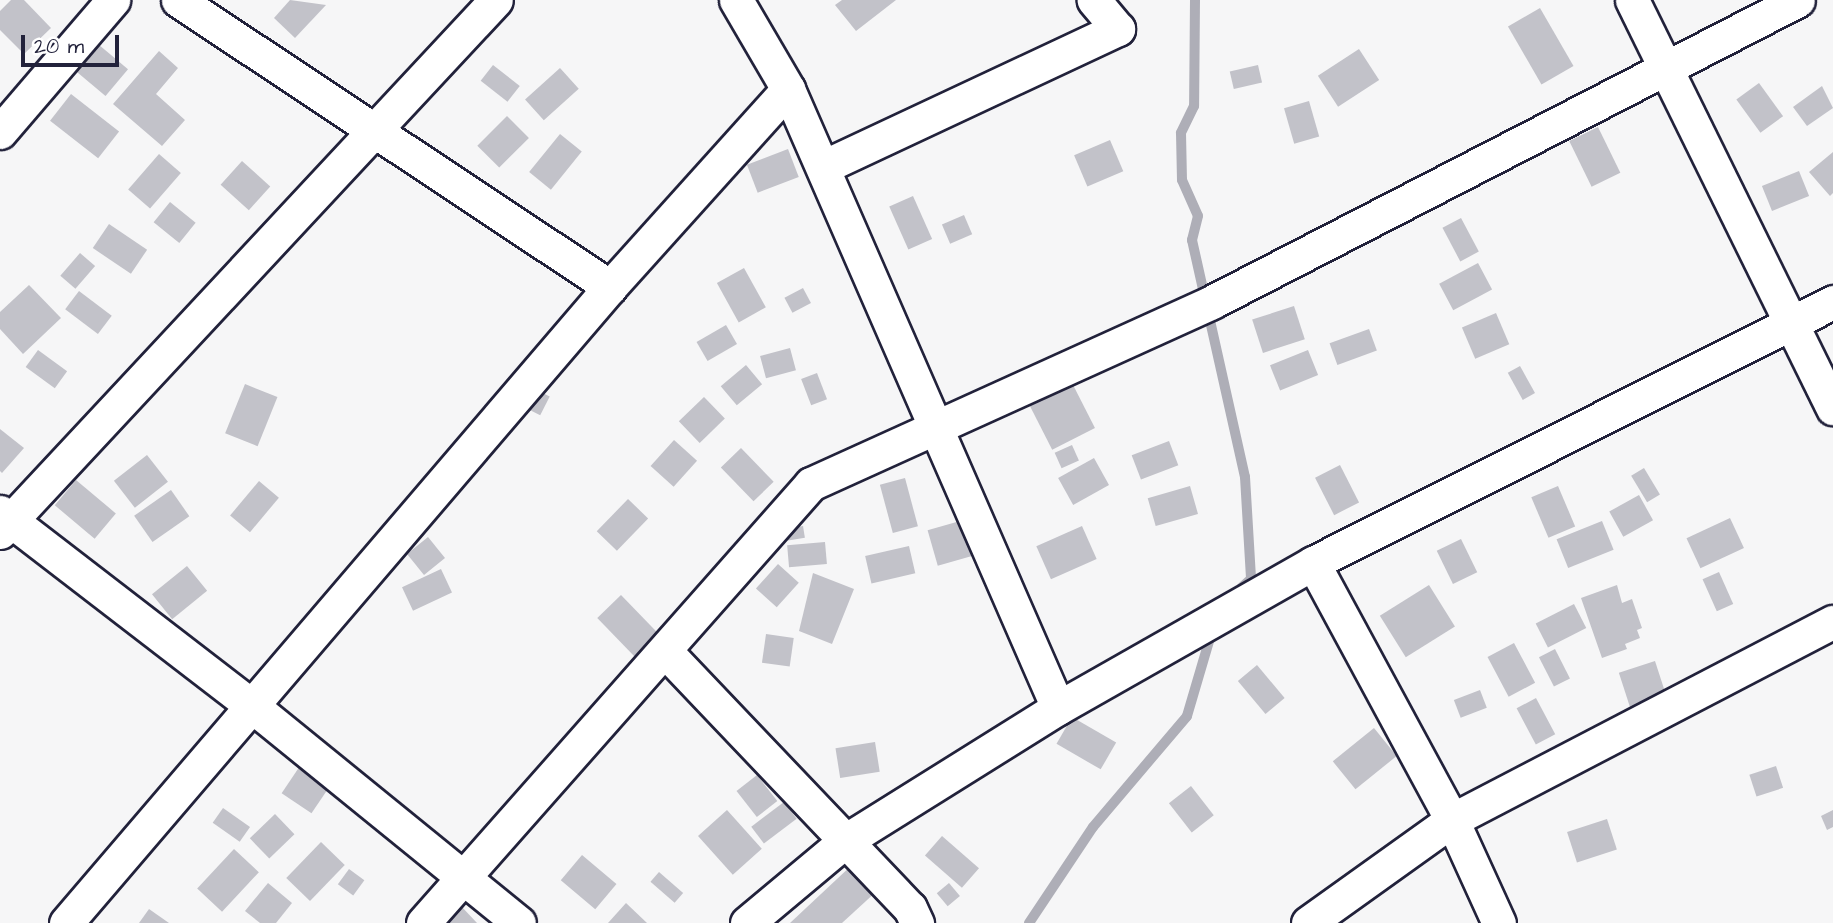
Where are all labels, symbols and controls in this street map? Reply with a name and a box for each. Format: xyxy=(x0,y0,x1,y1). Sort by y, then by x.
scale bar xyxy=(24,21,122,65)
text: 20 m xyxy=(34,32,84,61)

